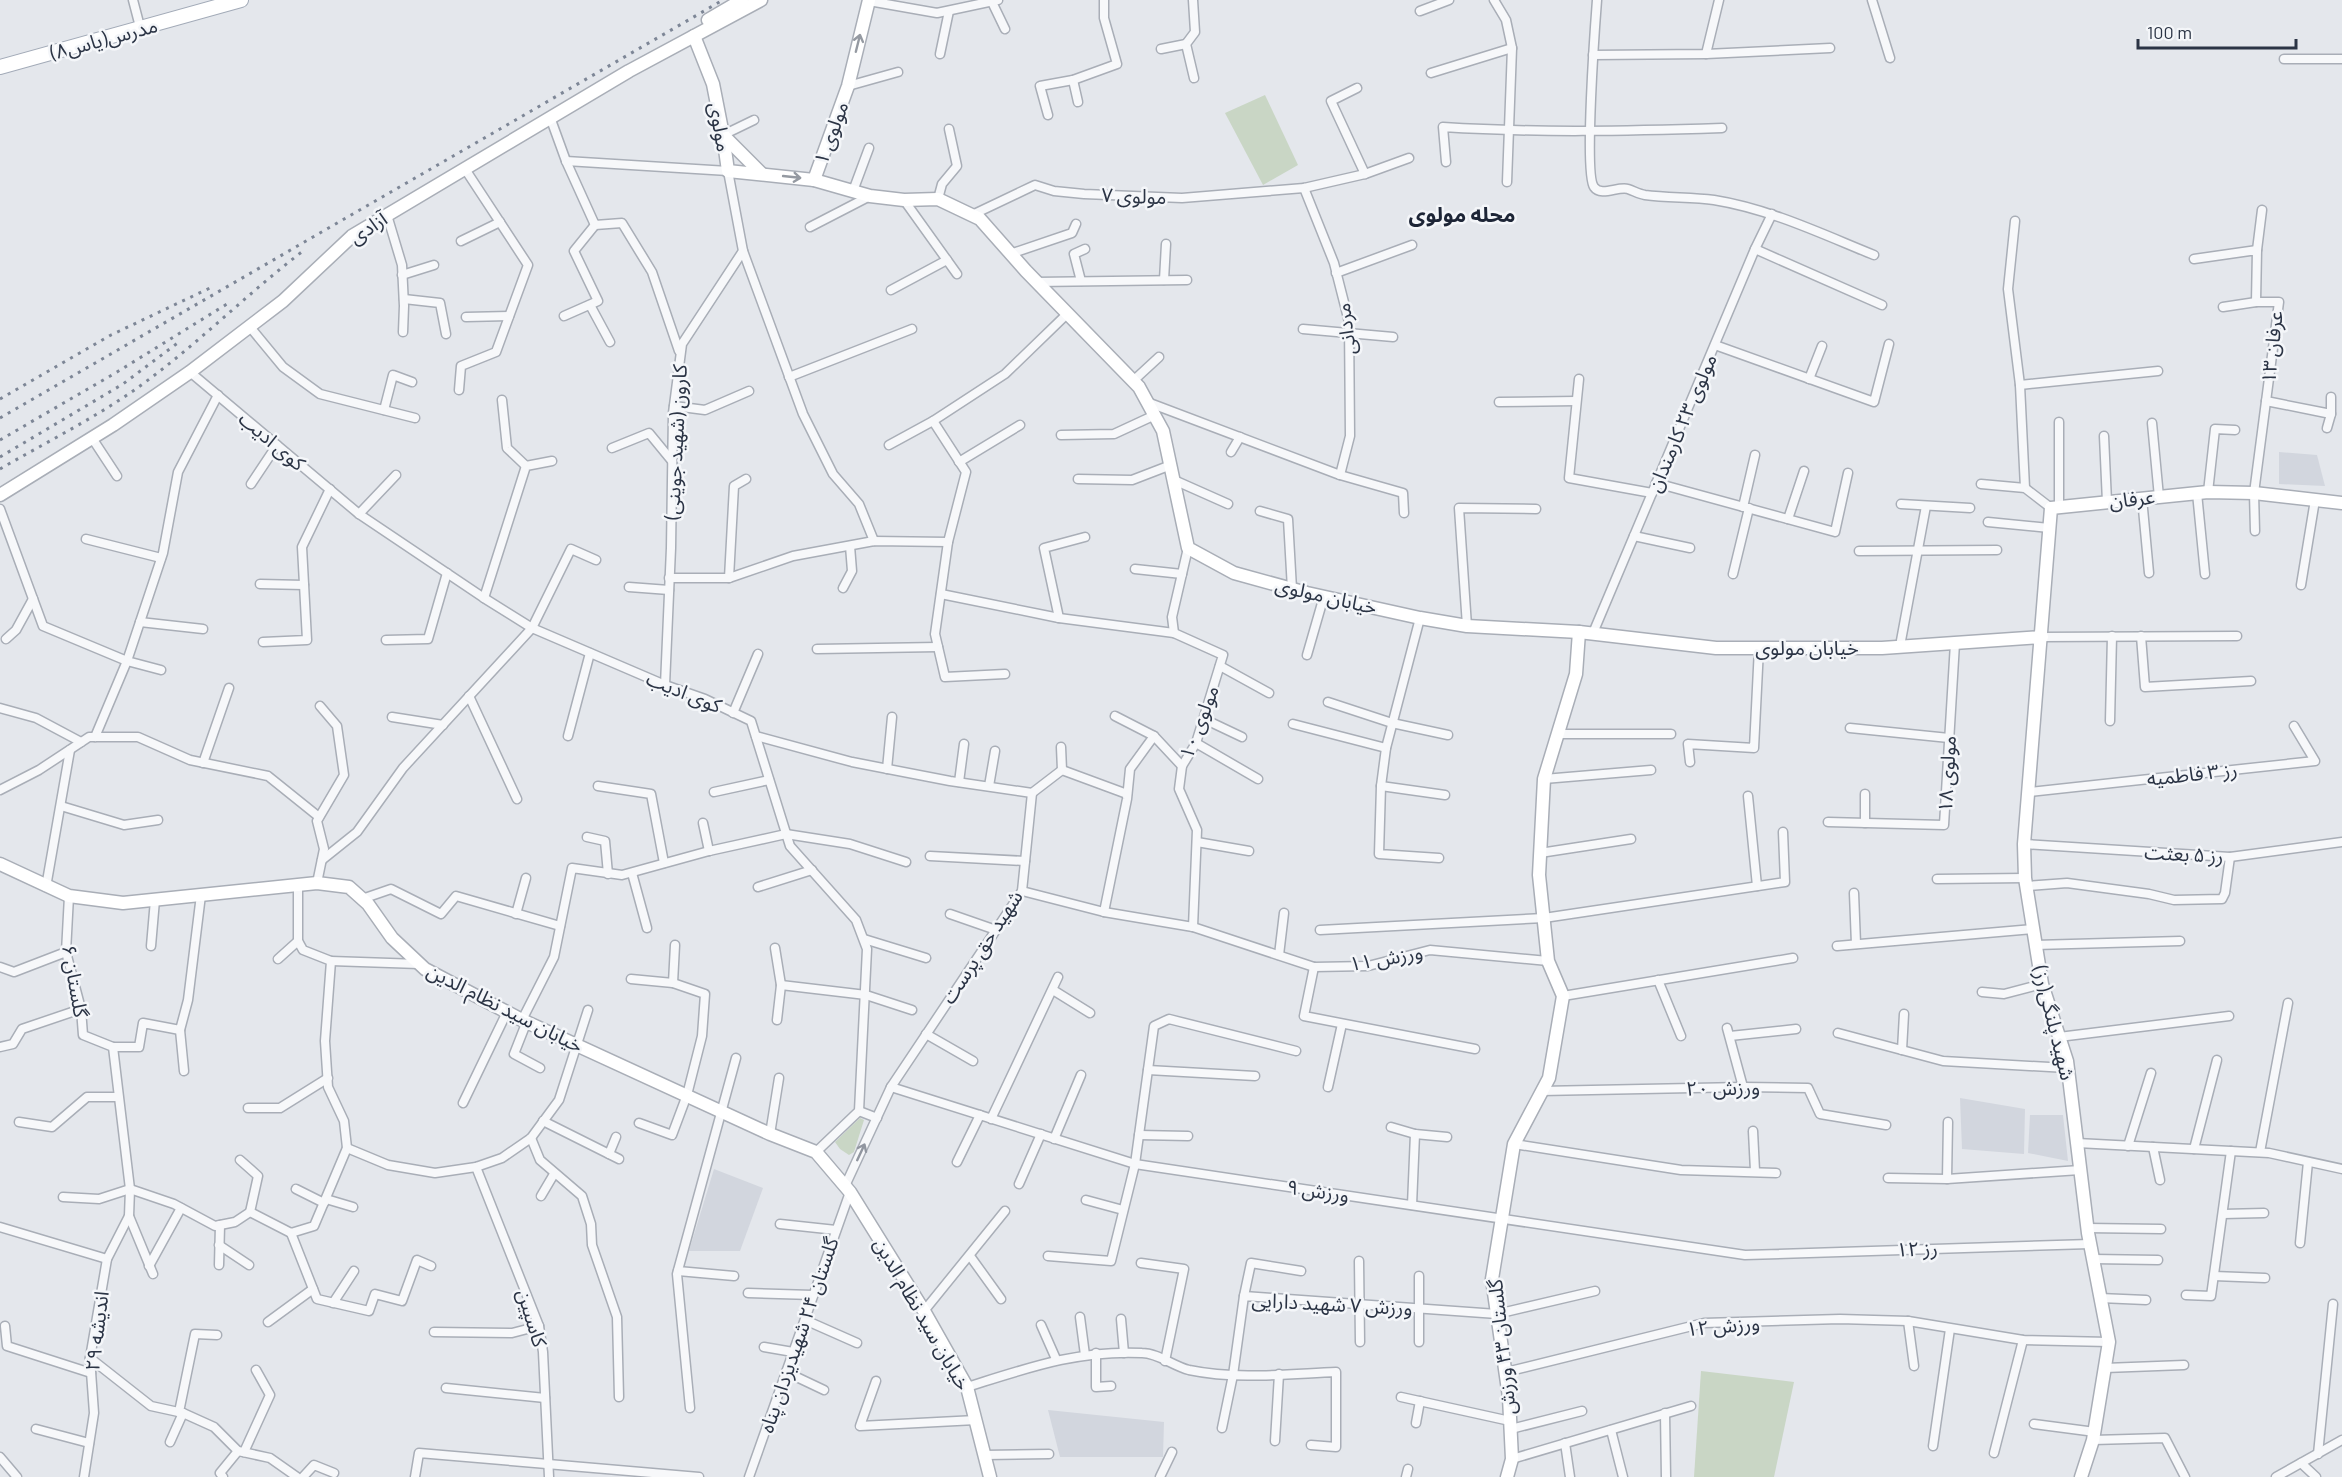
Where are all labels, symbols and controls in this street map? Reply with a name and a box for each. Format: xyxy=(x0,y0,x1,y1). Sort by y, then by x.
street label: مدرس(یاس۸) xyxy=(47,12,160,65)
scale bar xyxy=(2138,12,2296,50)
text: 100 m xyxy=(2147,21,2192,43)
one-way arrow xyxy=(853,34,865,53)
street label: مولوی ۱ xyxy=(808,98,853,168)
street label: مولوی xyxy=(704,100,737,154)
one-way arrow xyxy=(781,172,801,183)
street label: مولوی ۷ xyxy=(1101,182,1167,209)
district label: محله مولوی xyxy=(1409,201,1515,227)
street label: آزادی xyxy=(344,205,393,249)
street label: مردانی xyxy=(1330,302,1361,357)
street label: عرفان ۱۳ xyxy=(2255,309,2288,384)
street label: مولوی ۲۳ کارمندان xyxy=(1641,350,1722,496)
street label: کارون (شهید جوینی) xyxy=(659,363,692,521)
street label: کوی ادیب xyxy=(234,406,311,476)
street label: عرفان xyxy=(2108,484,2156,513)
street label: خیابان مولوی xyxy=(1273,572,1379,619)
street label: خیابان مولوی xyxy=(1755,635,1859,660)
street label: کوی ادیب xyxy=(643,665,726,718)
street label: مولوی ۱۰ xyxy=(1173,682,1224,762)
street label: مولوی ۱۸ xyxy=(1932,735,1961,813)
street label: رز ۳ فاطمیه xyxy=(2145,756,2239,791)
street label: رز ۵ بعثت xyxy=(2144,839,2224,868)
street label: شهید حق پرست xyxy=(936,885,1029,1009)
street label: ورزش ۱۱ xyxy=(1347,939,1425,976)
street label: گلستان ۶ xyxy=(57,942,94,1020)
street label: خیابان سید نظام الدین xyxy=(422,957,588,1060)
street label: شهید پلنگی(رز) xyxy=(2027,962,2081,1083)
street label: ورزش ۲۰ xyxy=(1686,1074,1760,1101)
one-way arrow xyxy=(855,1144,867,1162)
street label: ورزش ۹ xyxy=(1285,1174,1351,1207)
street label: گلستان ۲۴ شهیدیزدان پناه xyxy=(753,1233,845,1436)
street label: خیابان سید نظام الدین xyxy=(866,1233,976,1396)
street label: رز ۱۲ xyxy=(1896,1235,1938,1262)
street label: گلستان ۴۳ ورزش xyxy=(1482,1277,1521,1416)
street label: کاسپین xyxy=(511,1286,553,1351)
street label: ورزش ۷ شهید دارایی xyxy=(1251,1287,1413,1320)
street label: اندیشه ۲۹ xyxy=(79,1290,113,1372)
street label: ورزش ۱۲ xyxy=(1685,1310,1761,1341)

